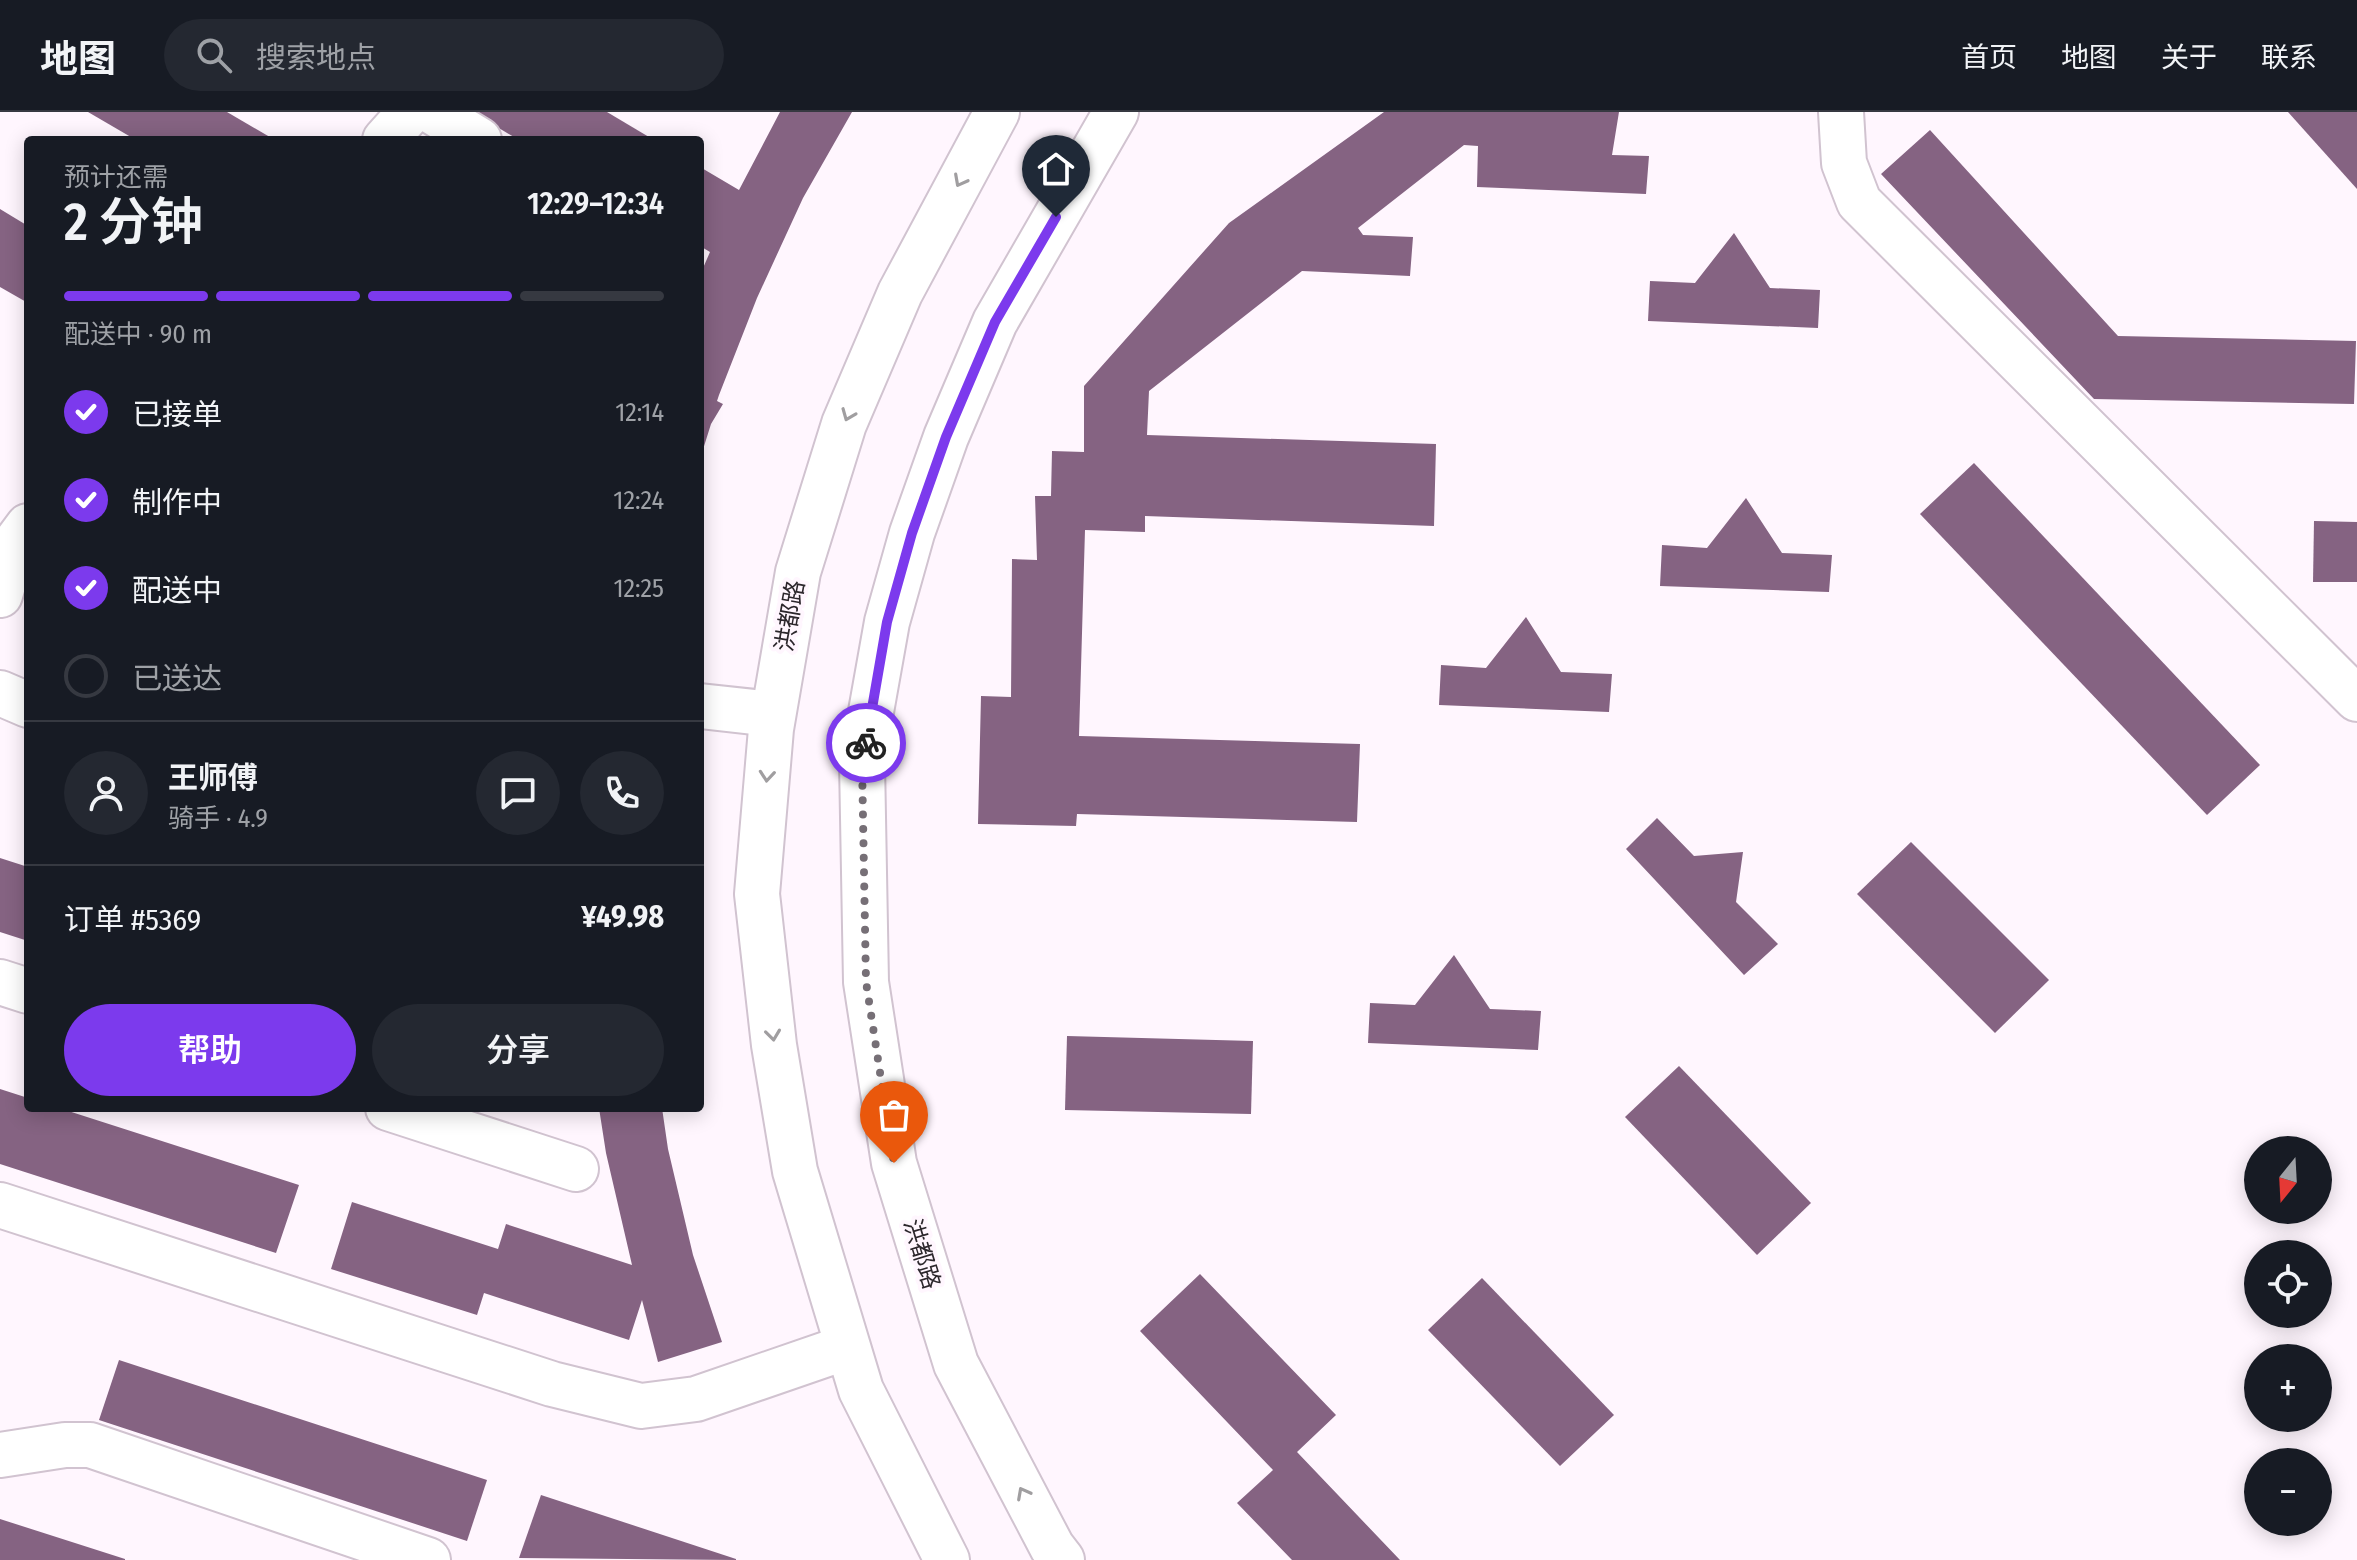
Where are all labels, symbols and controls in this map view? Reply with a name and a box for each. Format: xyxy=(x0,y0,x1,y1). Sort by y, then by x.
search box xyxy=(164,19,724,91)
icon: search xyxy=(192,33,236,77)
text: 地图 xyxy=(40,36,116,82)
text: 搜索地点 xyxy=(256,40,376,76)
text: 首页 xyxy=(1961,41,2017,74)
text: 地图 xyxy=(2061,41,2117,74)
text: 关于 xyxy=(2161,41,2217,74)
text: 联系 xyxy=(2261,41,2317,74)
pin xyxy=(1022,135,1090,217)
icon: home xyxy=(1034,147,1078,191)
text: 预计还需 xyxy=(64,162,168,193)
one-way arrow xyxy=(955,172,970,187)
text: 12:29–12:34 xyxy=(527,186,664,222)
text: 2 分钟 xyxy=(64,191,203,254)
text: 配送中 · 90 m xyxy=(64,319,212,350)
icon: check xyxy=(64,390,108,434)
text: 已接单 xyxy=(132,397,222,433)
text: 12:14 xyxy=(615,397,664,428)
one-way arrow xyxy=(841,407,858,421)
icon: check xyxy=(64,478,108,522)
text: 制作中 xyxy=(132,485,222,521)
text: 12:24 xyxy=(613,485,664,516)
icon: check xyxy=(64,566,108,610)
text: 配送中 xyxy=(132,573,222,609)
text: 12:25 xyxy=(613,573,664,604)
street label: 洪都路 xyxy=(770,578,810,654)
text: 已送达 xyxy=(132,661,222,697)
courier xyxy=(826,703,906,783)
icon: bike xyxy=(844,721,888,765)
button: person xyxy=(64,751,148,835)
button: chat xyxy=(476,751,560,835)
button: phone xyxy=(580,751,664,835)
text: 王师傅 xyxy=(168,760,258,796)
one-way arrow xyxy=(759,770,776,783)
text: 骑手 · 4.9 xyxy=(168,803,268,834)
text: ¥49.98 xyxy=(581,899,664,935)
text: 订单 #5369 xyxy=(64,902,201,938)
button: 帮助 xyxy=(64,1004,356,1096)
button: 分享 xyxy=(372,1004,664,1096)
one-way arrow xyxy=(764,1029,781,1042)
pin xyxy=(860,1081,928,1163)
icon: bag xyxy=(872,1093,916,1137)
north arrow xyxy=(2244,1136,2332,1224)
map controls xyxy=(2244,1136,2332,1536)
street label: 洪都路 xyxy=(898,1215,946,1293)
button: locate xyxy=(2244,1240,2332,1328)
button: + xyxy=(2244,1344,2332,1432)
button: − xyxy=(2244,1448,2332,1536)
one-way arrow xyxy=(1018,1486,1033,1501)

